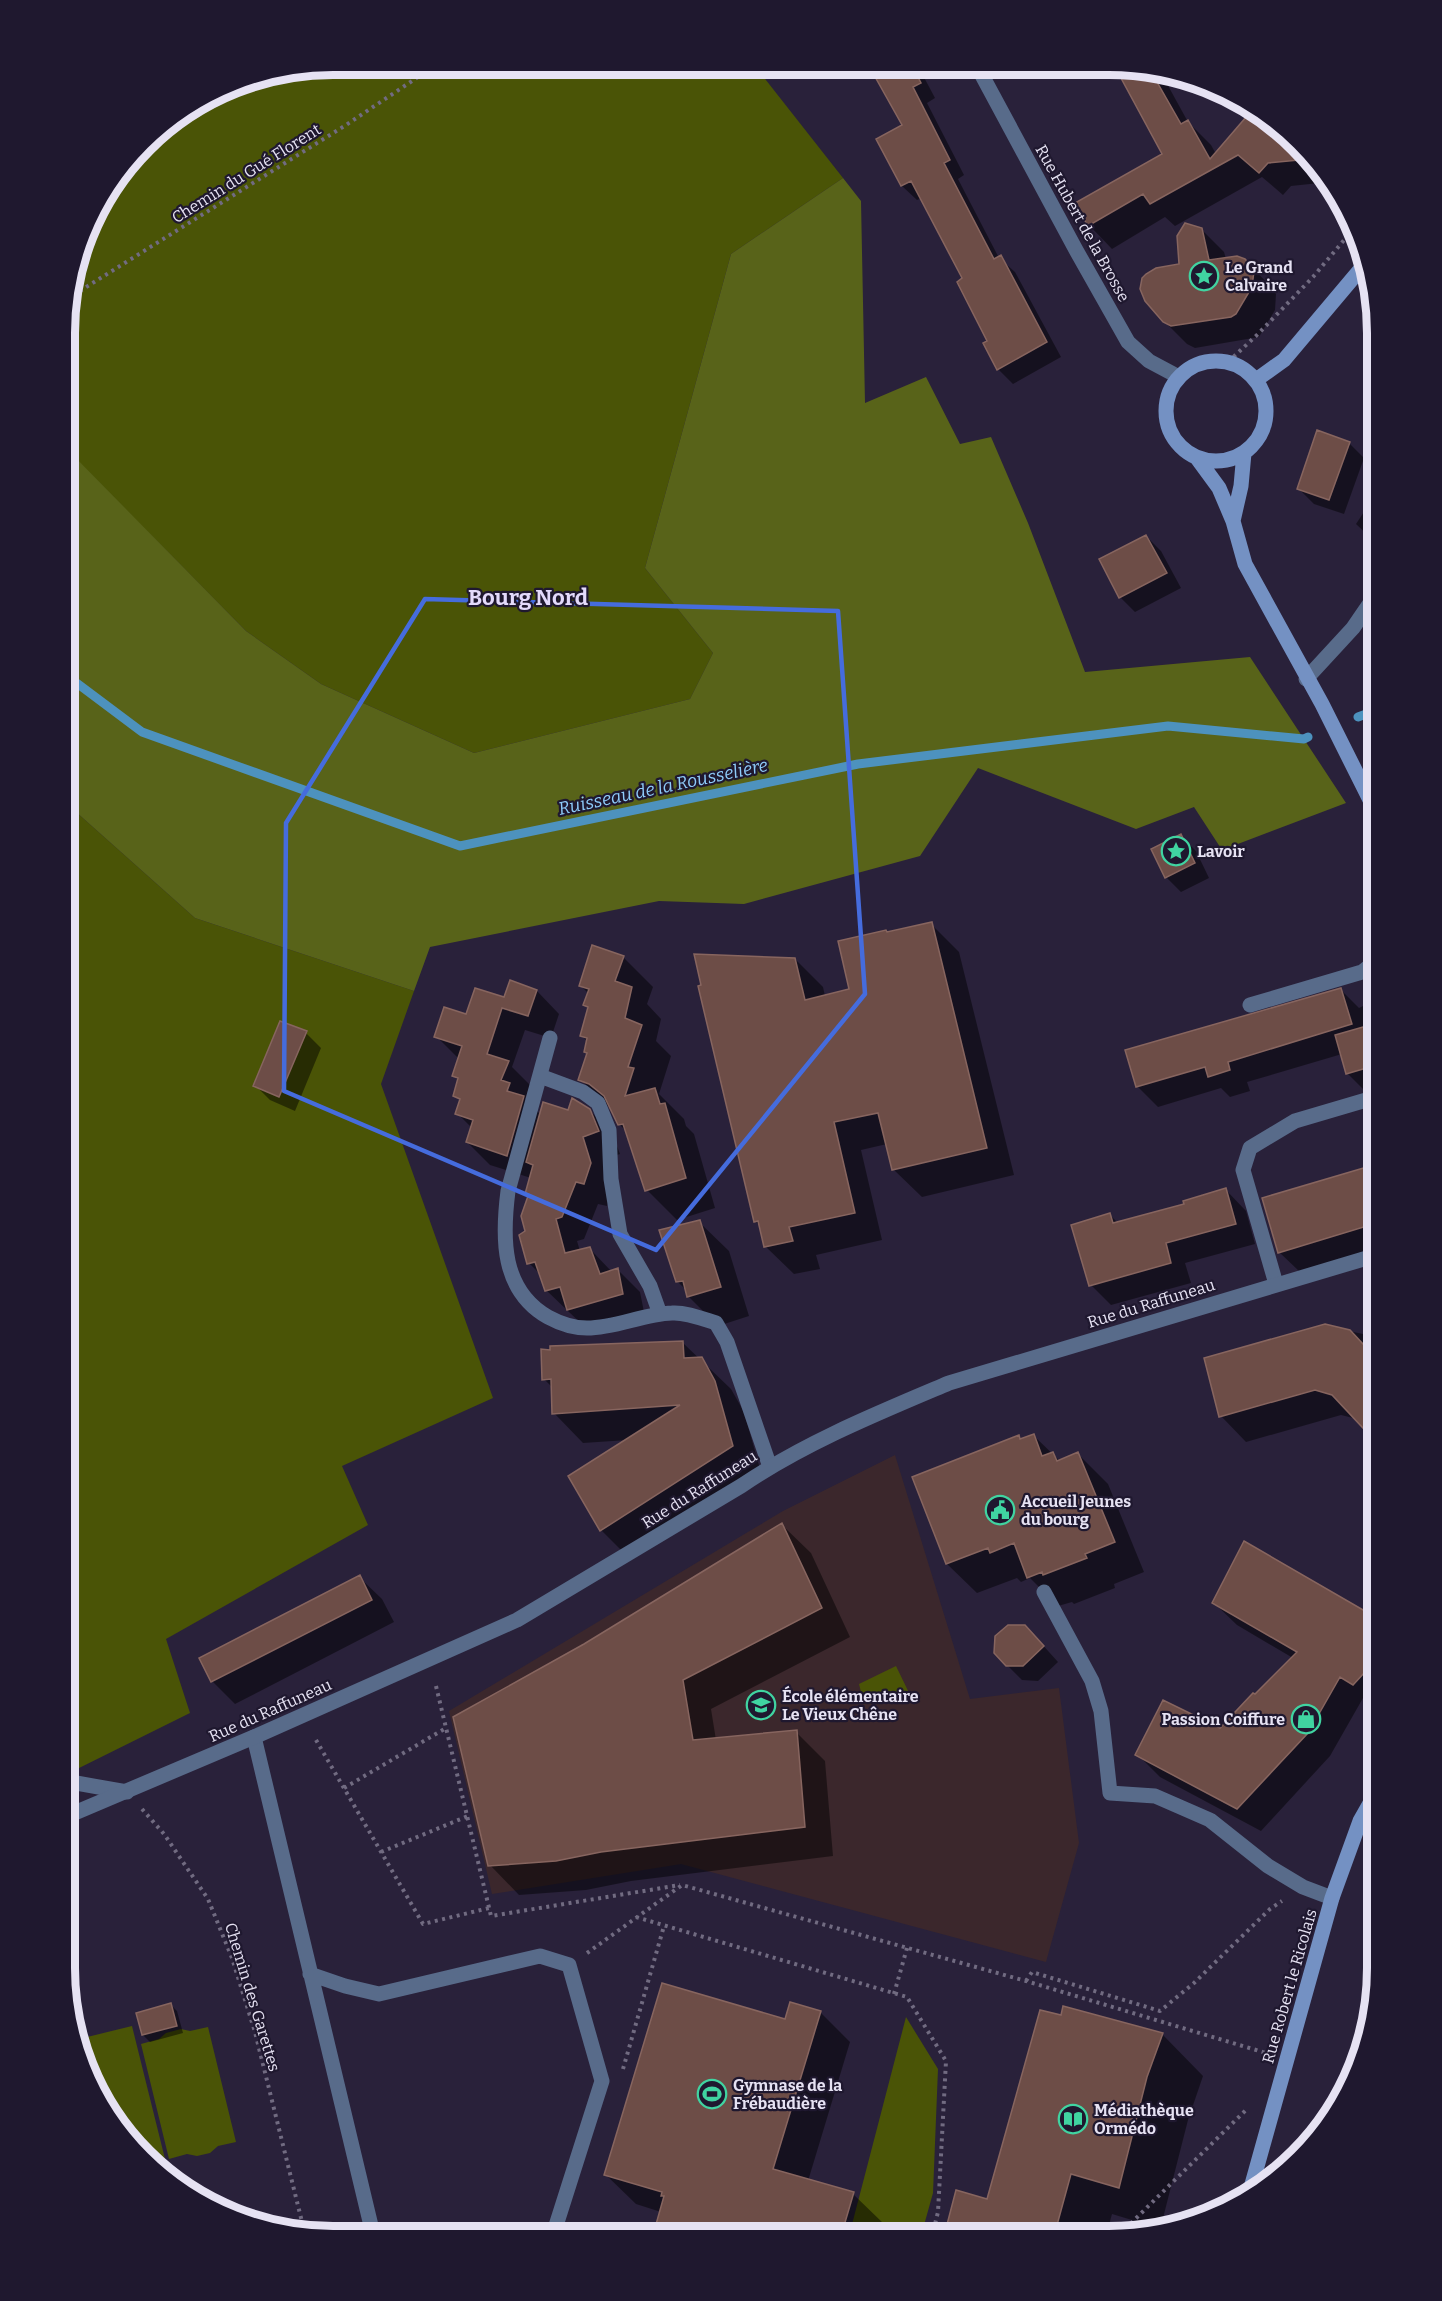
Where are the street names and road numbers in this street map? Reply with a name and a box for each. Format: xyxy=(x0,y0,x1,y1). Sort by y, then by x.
street label: Chemin du Gué Florent xyxy=(168,120,324,227)
street label: Rue Hubert de la Brosse xyxy=(1031,141,1134,305)
street label: Rue du Raffuneau xyxy=(1085,1275,1217,1332)
street label: Rue du Raffuneau xyxy=(638,1446,760,1533)
street label: Rue du Raffuneau xyxy=(206,1675,335,1746)
street label: Rue Robert le Ricolais xyxy=(1258,1907,1321,2066)
street label: Chemin des Garettes xyxy=(221,1920,284,2074)

